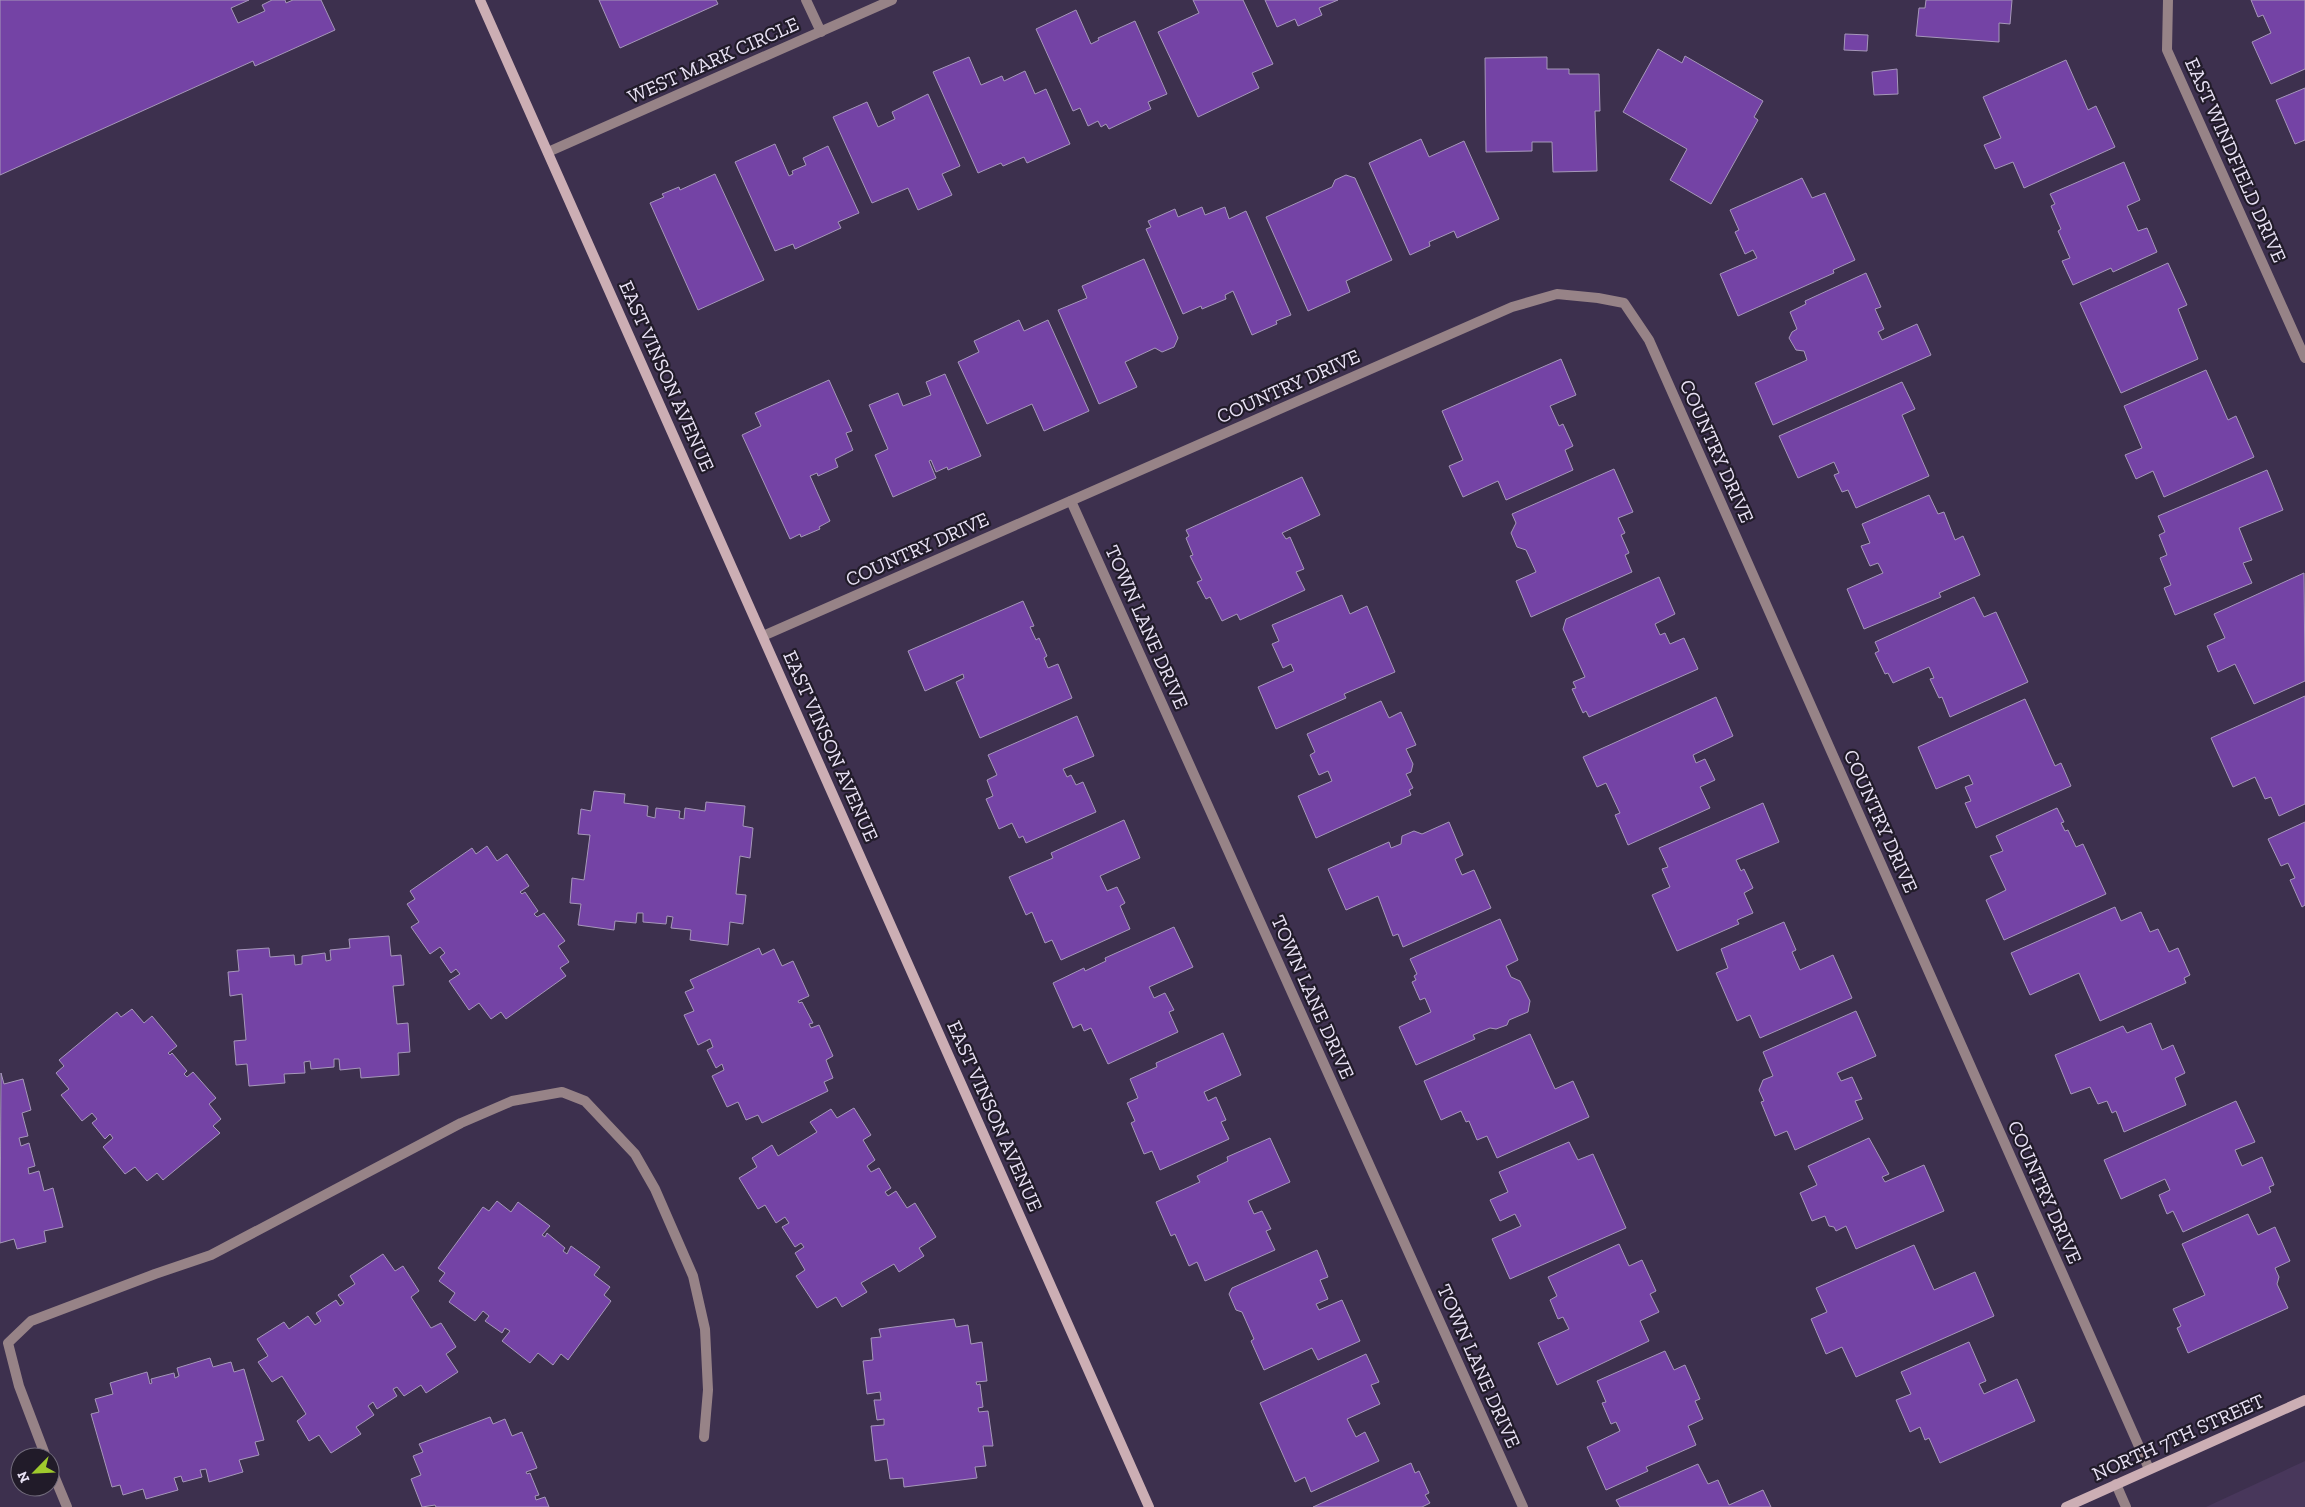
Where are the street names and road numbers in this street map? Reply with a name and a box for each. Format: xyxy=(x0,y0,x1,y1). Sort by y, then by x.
street label: WEST MARK CIRCLE xyxy=(624,11,802,109)
street label: EAST WINDFIELD DRIVE xyxy=(2180,54,2292,266)
street label: EAST VINSON AVENUE xyxy=(614,277,720,475)
street label: COUNTRY DRIVE xyxy=(1213,344,1363,428)
street label: COUNTRY DRIVE xyxy=(1675,376,1759,526)
street label: COUNTRY DRIVE xyxy=(842,507,992,591)
street label: TOWN LANE DRIVE xyxy=(1100,541,1194,713)
street label: EAST VINSON AVENUE xyxy=(778,647,884,845)
street label: COUNTRY DRIVE xyxy=(1839,746,1923,896)
street label: TOWN LANE DRIVE xyxy=(1266,911,1360,1083)
street label: EAST VINSON AVENUE xyxy=(942,1017,1048,1215)
street label: COUNTRY DRIVE xyxy=(2003,1117,2087,1267)
street label: TOWN LANE DRIVE xyxy=(1432,1280,1526,1452)
street label: NORTH 7TH STREET xyxy=(2088,1388,2268,1486)

